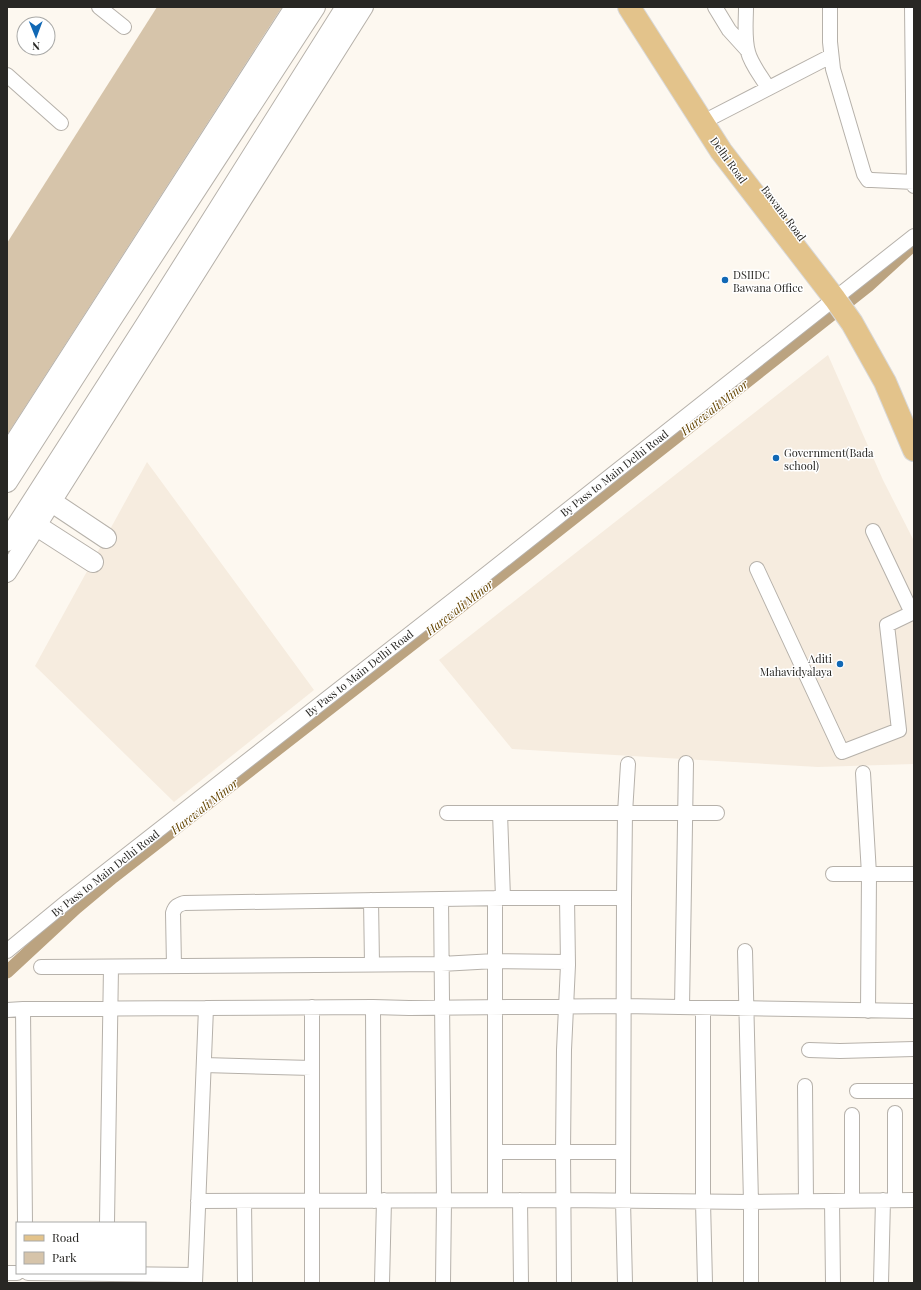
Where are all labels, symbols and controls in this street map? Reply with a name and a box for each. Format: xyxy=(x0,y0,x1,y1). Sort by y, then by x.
north arrow xyxy=(16,16,56,56)
text: N xyxy=(32,39,40,54)
street label: Delhi Road xyxy=(707,134,751,187)
street label: Bawana Road xyxy=(758,182,810,244)
place label: DSIIDC Bawana Office xyxy=(733,267,804,295)
marker: DSIIDC Bawana Office xyxy=(720,275,730,285)
water label: Harewali Minor xyxy=(676,375,752,439)
street label: By Pass to Main Delhi Road xyxy=(557,426,672,520)
place label: Government(Bada school) xyxy=(784,445,874,473)
marker: Government(Bada school) xyxy=(771,453,781,463)
water label: Harewali Minor xyxy=(421,575,497,639)
street label: By Pass to Main Delhi Road xyxy=(302,626,417,720)
place label: Aditi Mahavidyalaya xyxy=(760,651,833,679)
marker: Aditi Mahavidyalaya xyxy=(835,659,845,669)
water label: Harewali Minor xyxy=(166,774,242,838)
street label: By Pass to Main Delhi Road xyxy=(48,826,163,920)
legend xyxy=(16,1222,146,1274)
text: Road xyxy=(52,1229,79,1245)
text: Park xyxy=(52,1249,77,1265)

